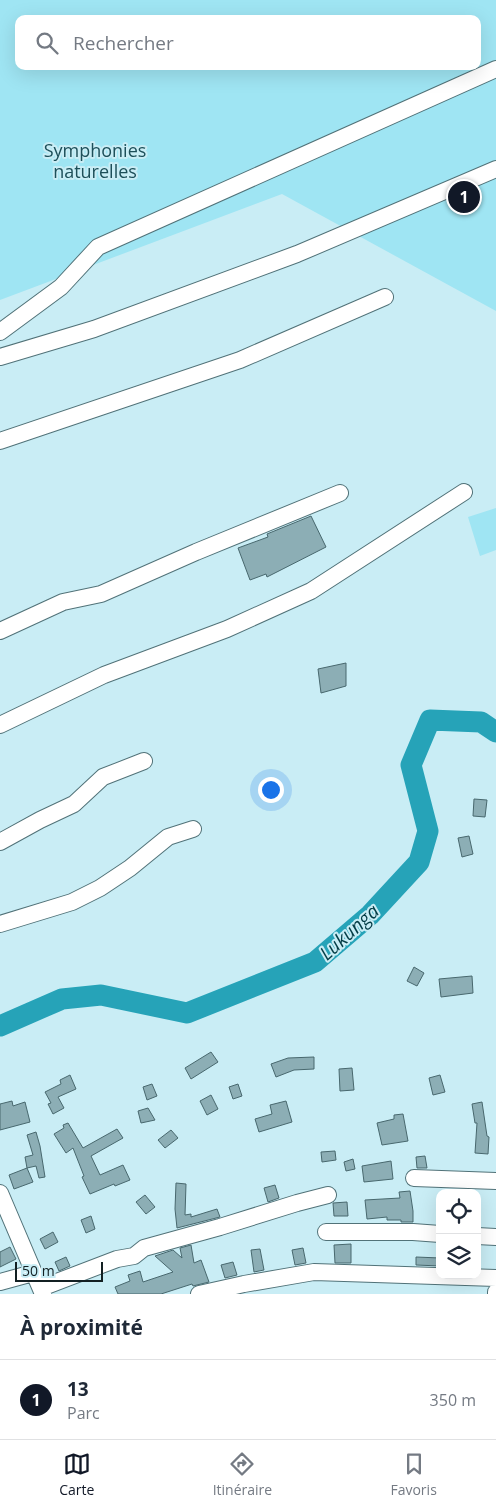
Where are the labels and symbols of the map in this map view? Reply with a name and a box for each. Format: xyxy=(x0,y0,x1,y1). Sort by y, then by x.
park label: Symphonies naturelles xyxy=(44,138,146,183)
pin: 1 xyxy=(448,178,480,216)
your location xyxy=(258,777,284,803)
water label: Lukunga xyxy=(314,898,385,966)
scale bar xyxy=(15,1259,102,1282)

